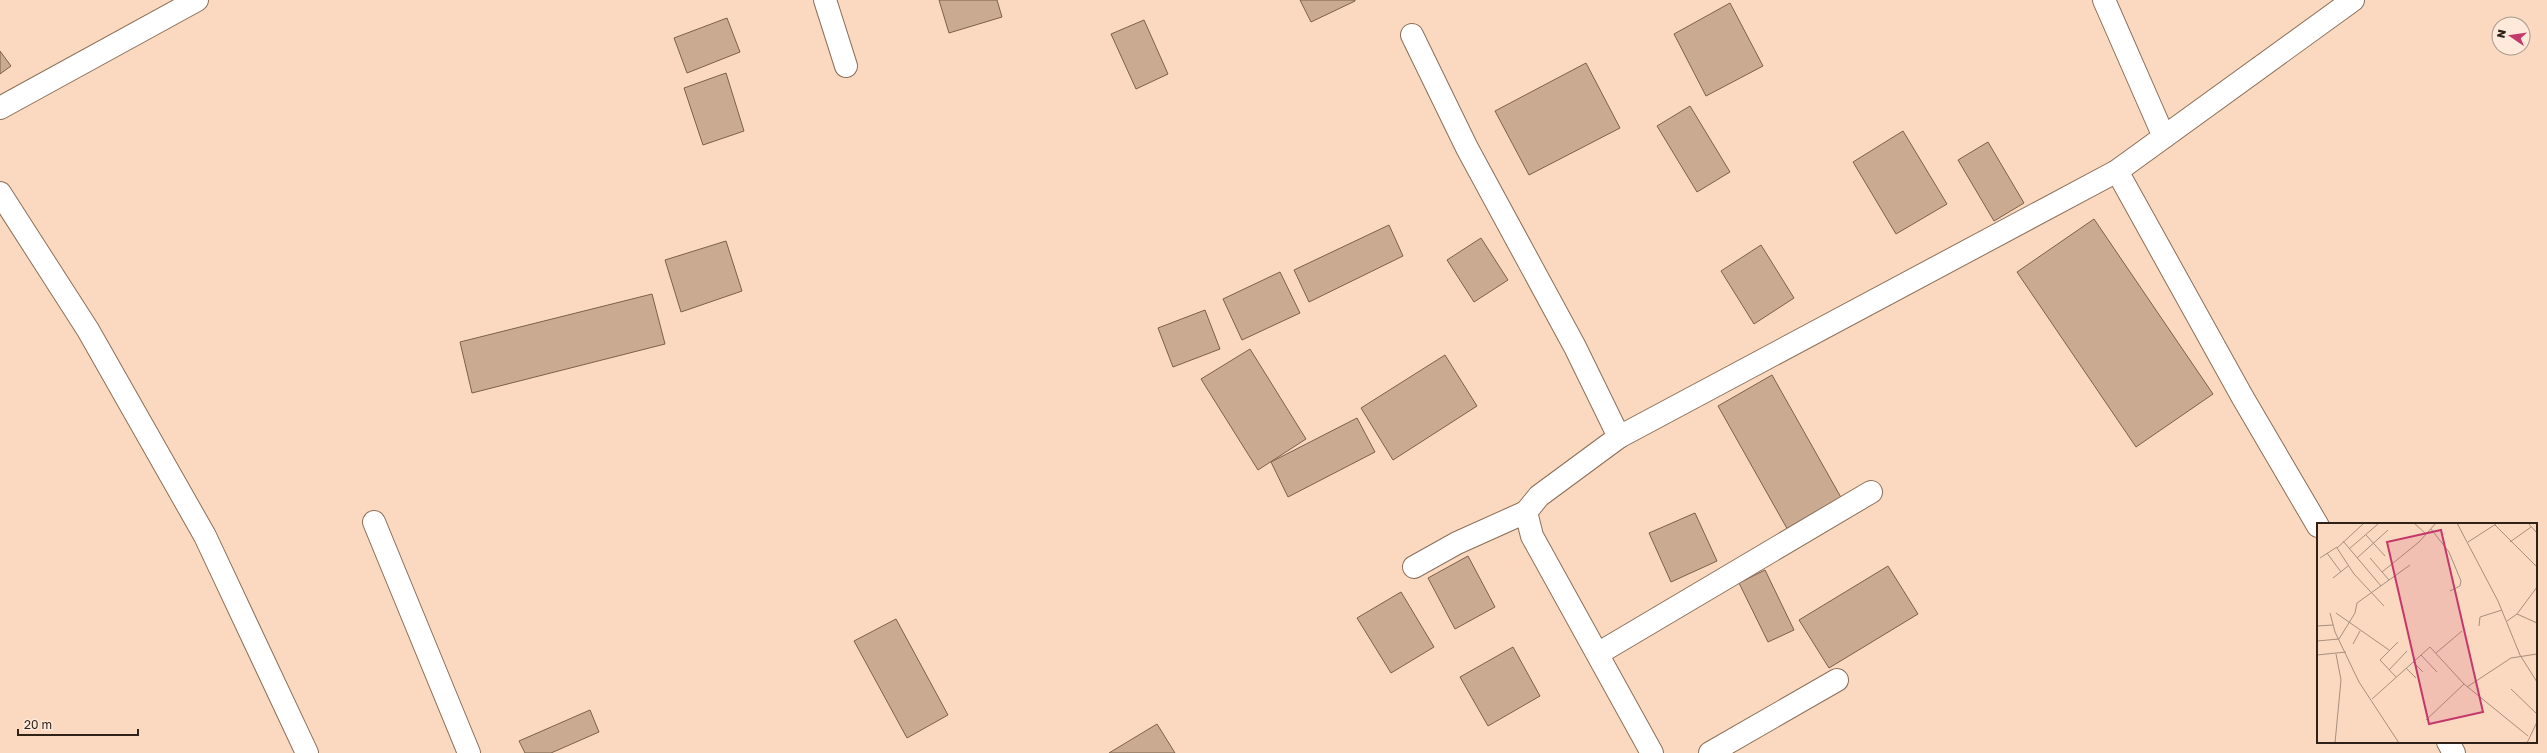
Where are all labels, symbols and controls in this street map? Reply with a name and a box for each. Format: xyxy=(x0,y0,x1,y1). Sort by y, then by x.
north arrow xyxy=(2491,16,2531,56)
text: N xyxy=(2493,28,2508,39)
inset map xyxy=(2317,523,2537,743)
scale bar xyxy=(18,711,138,737)
text: 20 m xyxy=(24,717,52,732)

